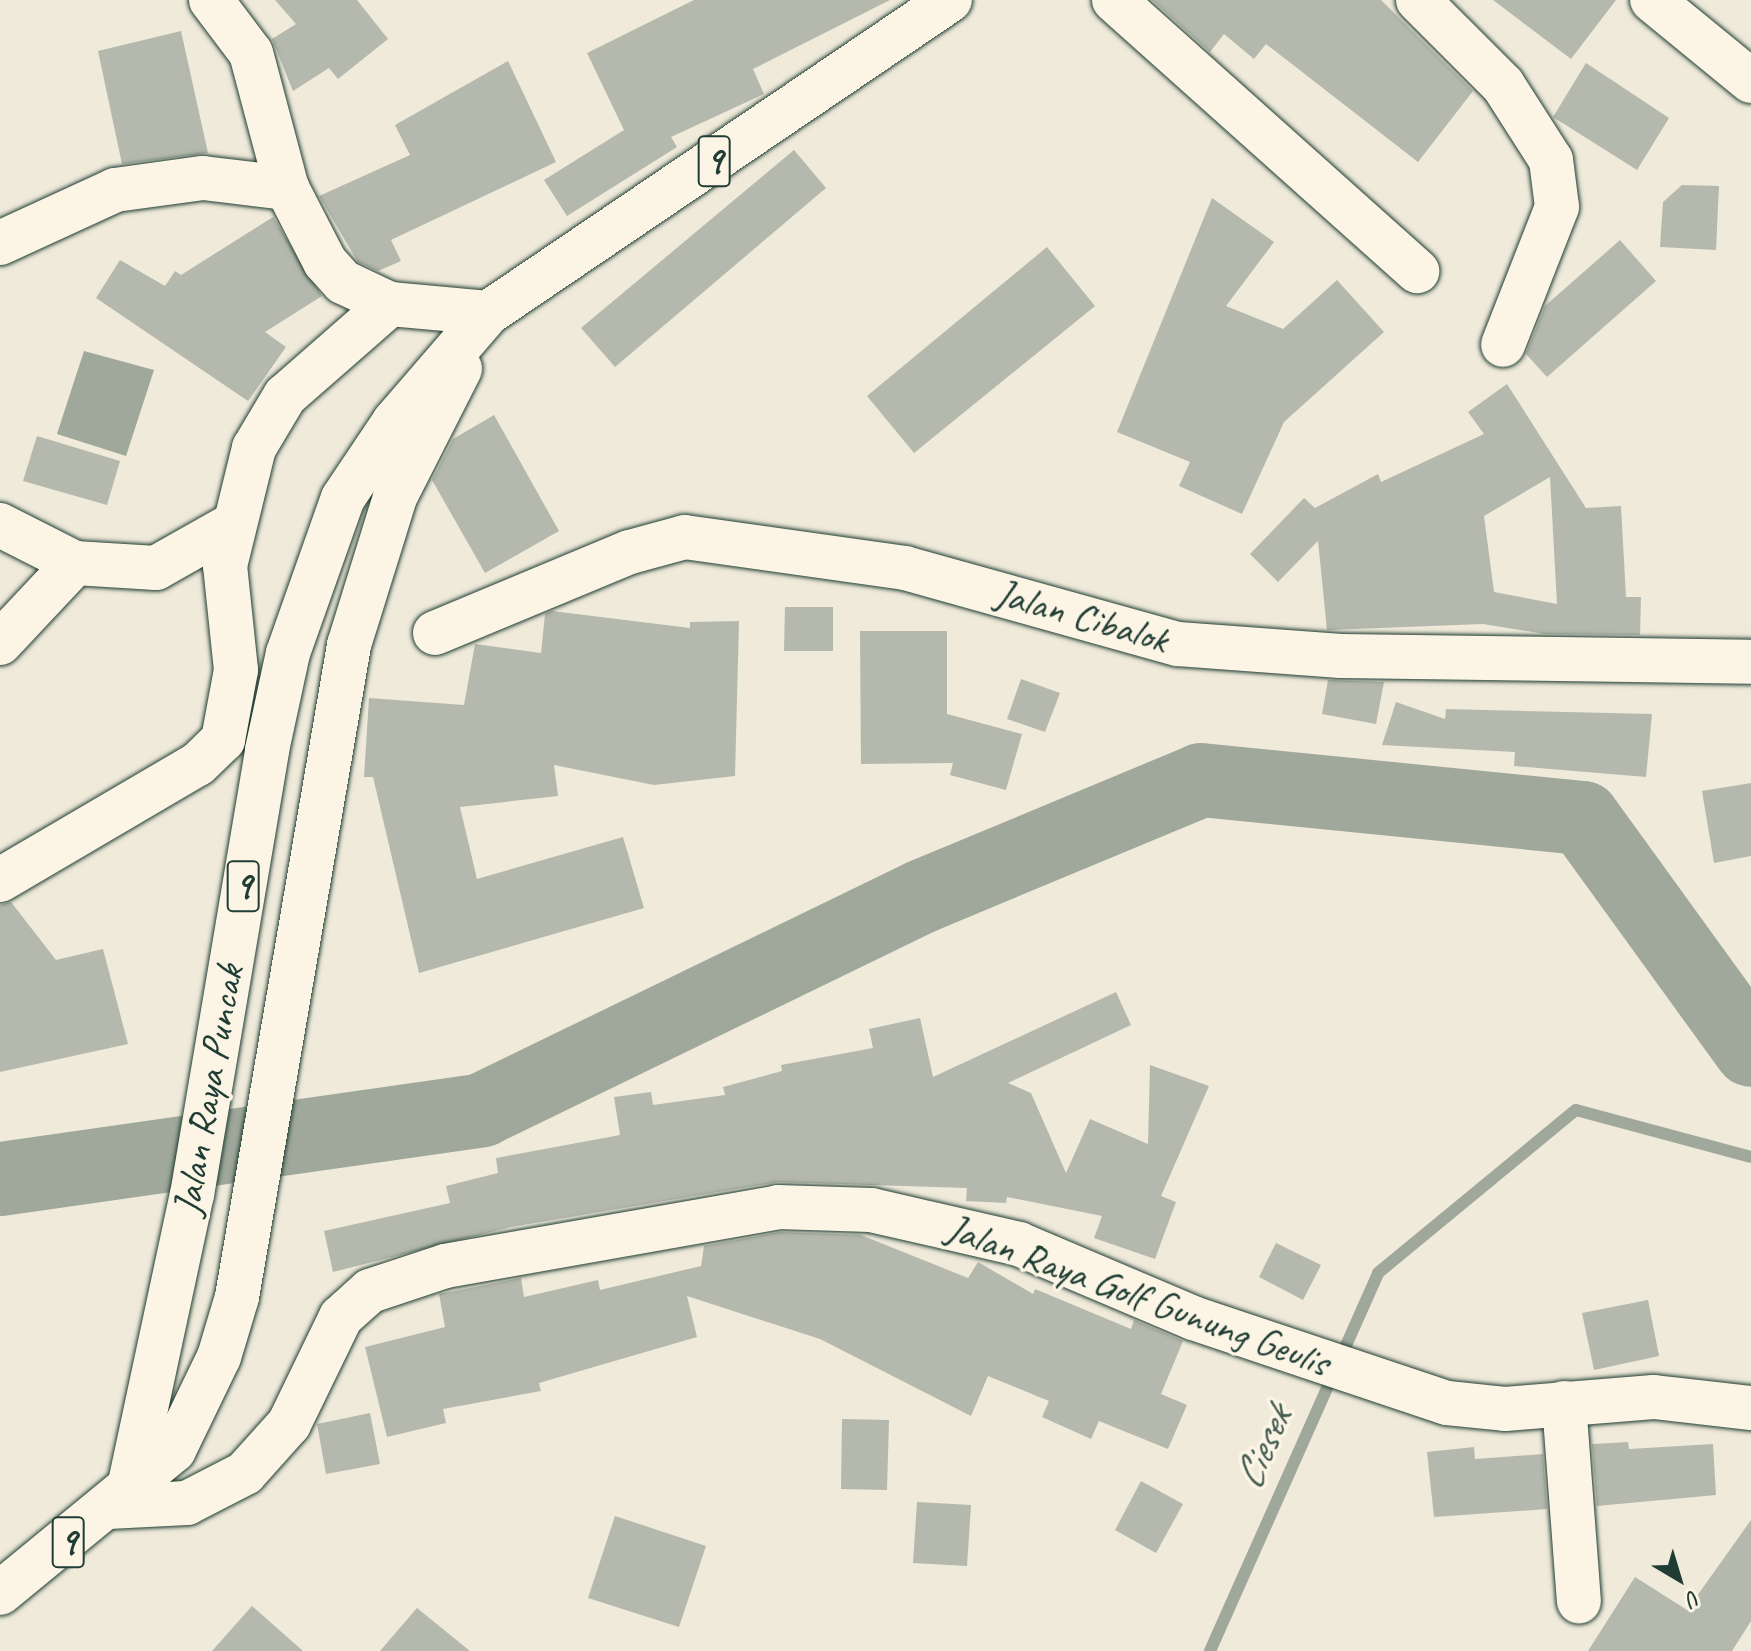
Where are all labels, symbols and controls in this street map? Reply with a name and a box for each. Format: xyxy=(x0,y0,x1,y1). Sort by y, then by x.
road number: 9 xyxy=(696,127,732,195)
street label: Jalan Cibalok xyxy=(991,569,1173,663)
road number: 9 xyxy=(225,852,261,920)
street label: Jalan Raya Puncak xyxy=(163,962,253,1218)
street label: Jalan Raya Golf Gunung Geulis xyxy=(941,1204,1335,1386)
water label: Ciesek xyxy=(1223,1399,1303,1497)
road number: 9 xyxy=(50,1508,86,1576)
north arrow xyxy=(1639,1539,1719,1619)
text: U xyxy=(1681,1584,1707,1612)

